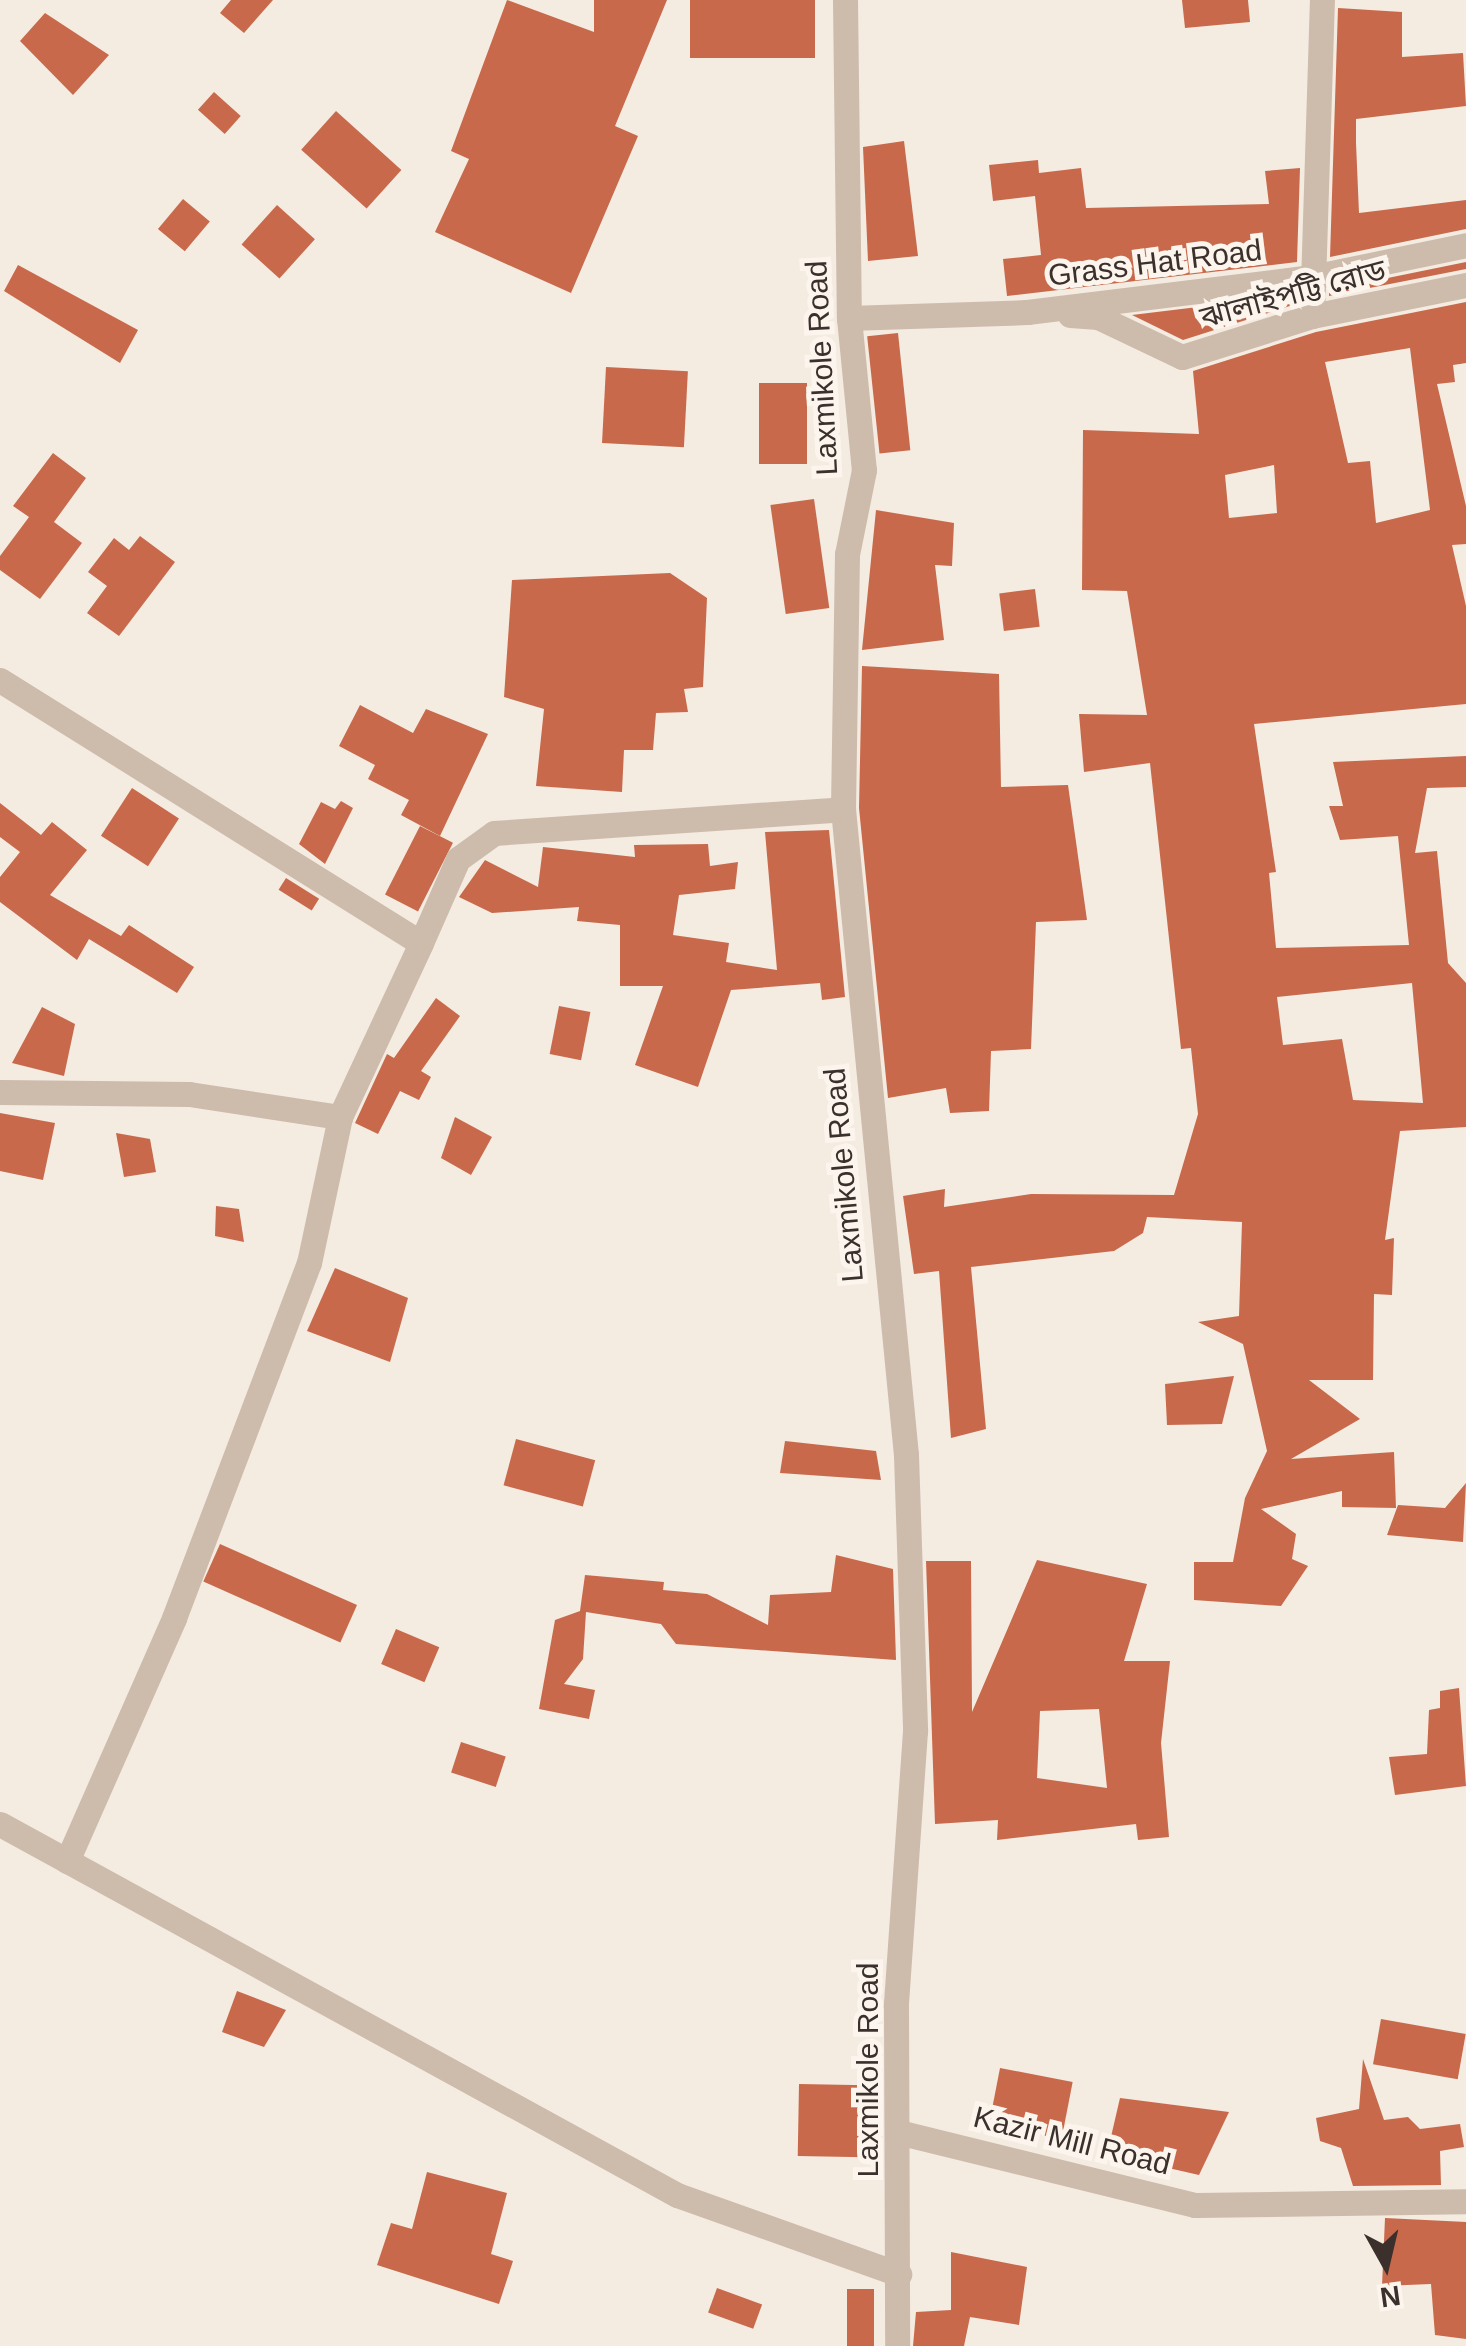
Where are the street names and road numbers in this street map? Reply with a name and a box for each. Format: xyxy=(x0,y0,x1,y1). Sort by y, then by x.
street label: Grass Hat Road xyxy=(1046,232,1264,294)
street label: ঝালাইপট্টি রোড xyxy=(1196,252,1390,336)
street label: Laxmikole Road xyxy=(798,260,846,476)
street label: Laxmikole Road xyxy=(817,1066,871,1284)
street label: Laxmikole Road xyxy=(850,1962,886,2178)
street label: Kazir Mill Road xyxy=(970,2099,1174,2183)

